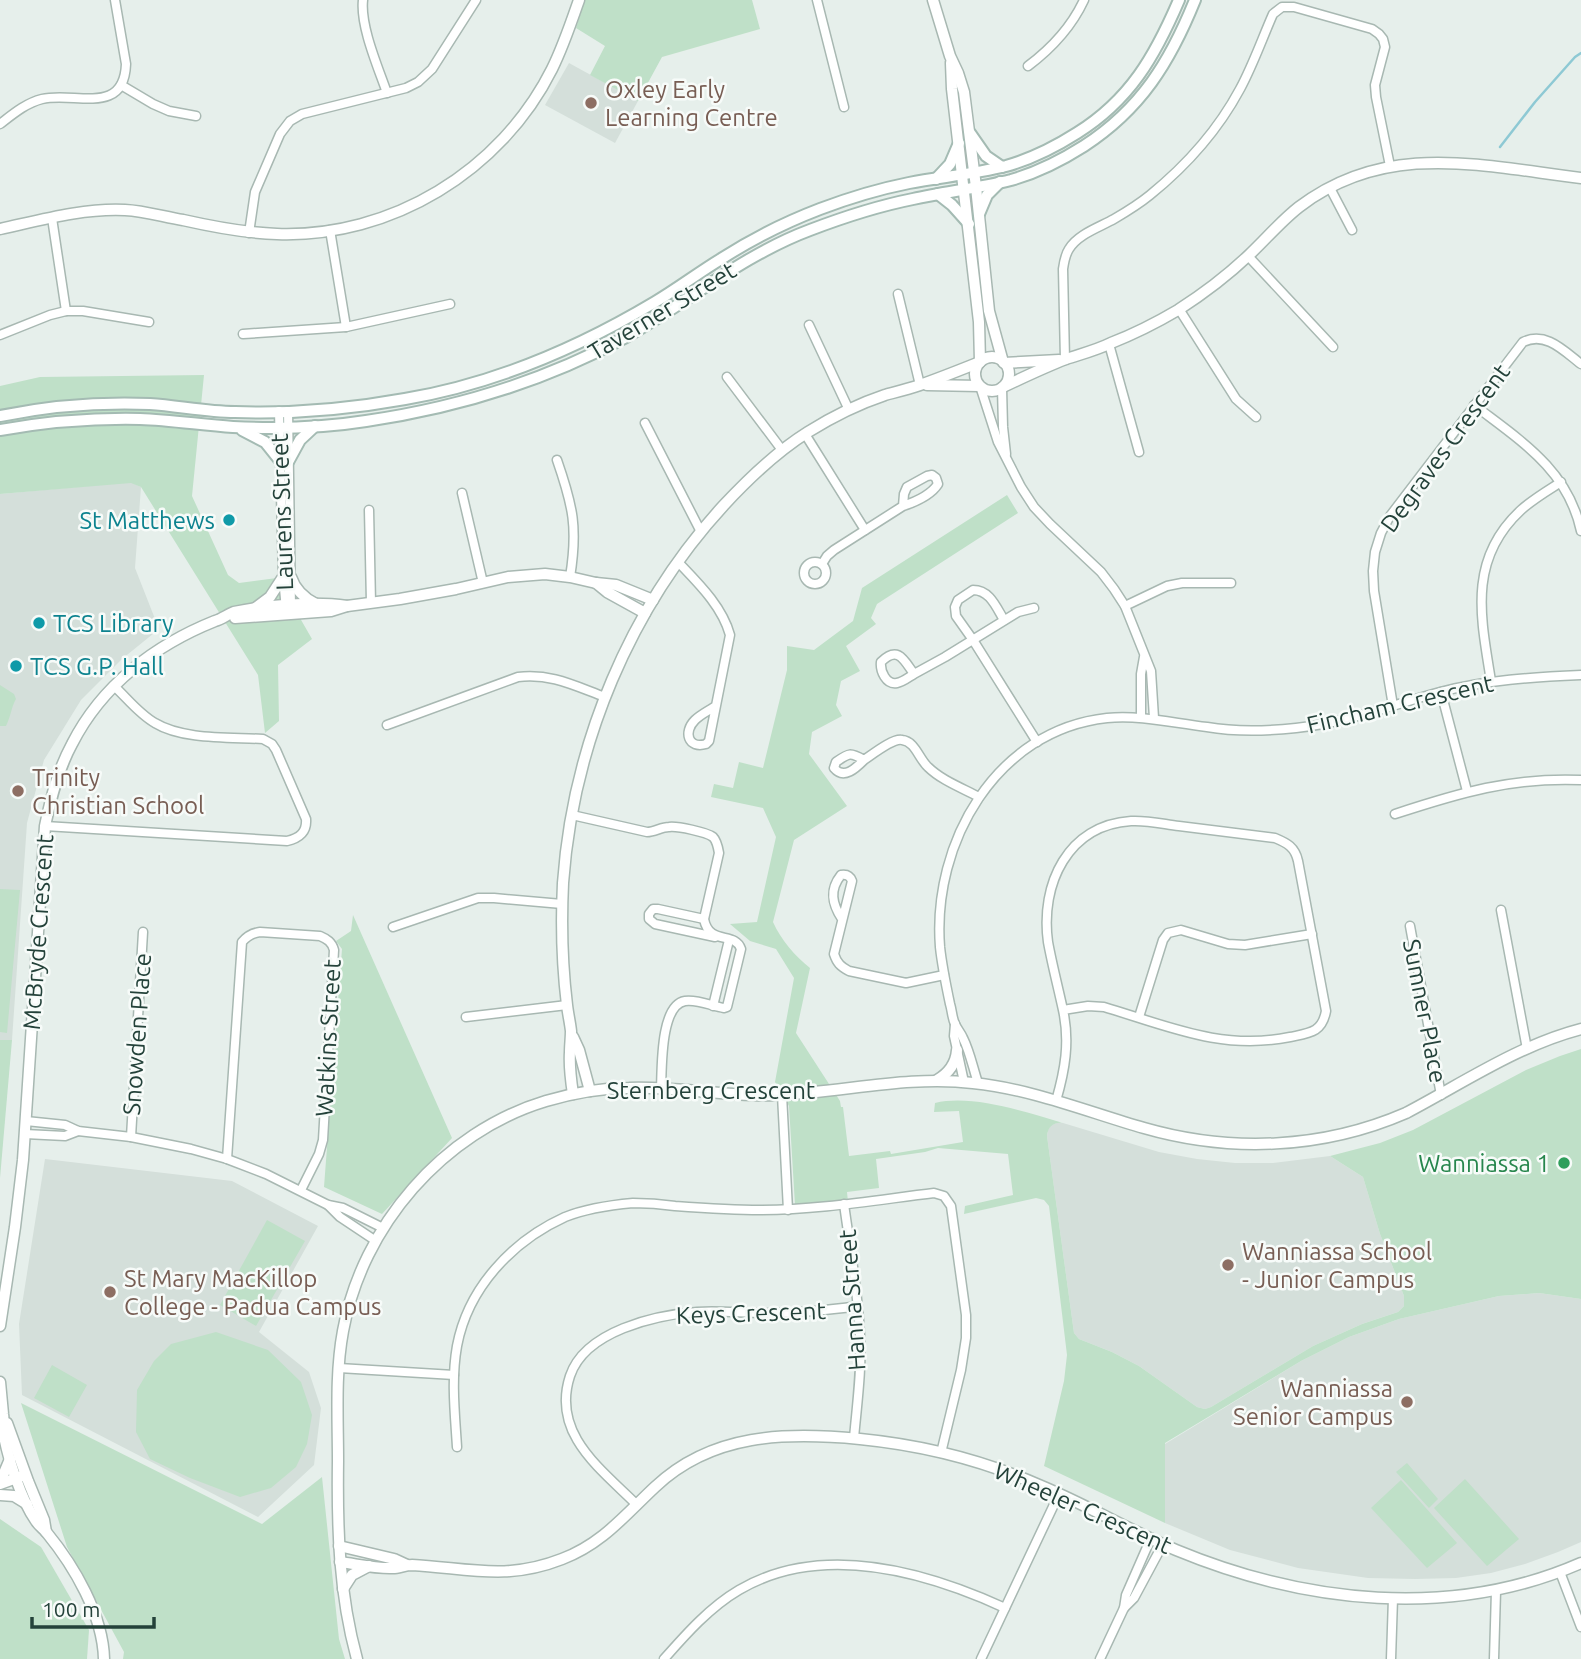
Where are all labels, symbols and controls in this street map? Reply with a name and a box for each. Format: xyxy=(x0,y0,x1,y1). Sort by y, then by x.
place label: Oxley Early Learning Centre xyxy=(605,76,778,131)
marker: Oxley Early Learning Centre xyxy=(583,95,599,111)
street label: Taverner Street xyxy=(583,256,741,366)
street label: Degraves Crescent xyxy=(1375,358,1515,537)
street label: Laurens Street xyxy=(266,432,298,591)
place label: St Matthews xyxy=(79,507,215,534)
marker: St Matthews xyxy=(221,512,237,528)
place label: TCS Library xyxy=(53,610,174,637)
marker: TCS Library xyxy=(31,615,47,631)
place label: TCS G.P. Hall xyxy=(30,653,164,680)
marker: TCS G.P. Hall xyxy=(8,658,24,674)
street label: Fincham Crescent xyxy=(1304,669,1496,739)
place label: Trinity Christian School xyxy=(32,764,204,819)
marker: Trinity Christian School xyxy=(10,783,26,799)
street label: McBryde Crescent xyxy=(18,833,58,1031)
street label: Sumner Place xyxy=(1398,937,1452,1085)
street label: Snowden Place xyxy=(118,952,156,1116)
street label: Watkins Street xyxy=(310,958,346,1118)
street label: Sternberg Crescent xyxy=(607,1077,816,1104)
place label: Wanniassa 1 xyxy=(1418,1150,1550,1177)
marker: Wanniassa 1 xyxy=(1556,1155,1572,1171)
street label: Hanna Street xyxy=(834,1228,870,1371)
place label: Wanniassa School - Junior Campus xyxy=(1242,1238,1432,1293)
marker: Wanniassa School - Junior Campus xyxy=(1220,1257,1236,1273)
place label: St Mary MacKillop College - Padua Campus xyxy=(124,1265,382,1320)
marker: St Mary MacKillop College - Padua Campus xyxy=(102,1284,118,1300)
street label: Keys Crescent xyxy=(676,1297,827,1329)
place label: Wanniassa Senior Campus xyxy=(1233,1375,1393,1430)
marker: Wanniassa Senior Campus xyxy=(1399,1394,1415,1410)
street label: Wheeler Crescent xyxy=(990,1457,1176,1559)
scale bar xyxy=(32,1586,154,1630)
text: 100 m xyxy=(42,1597,100,1621)

